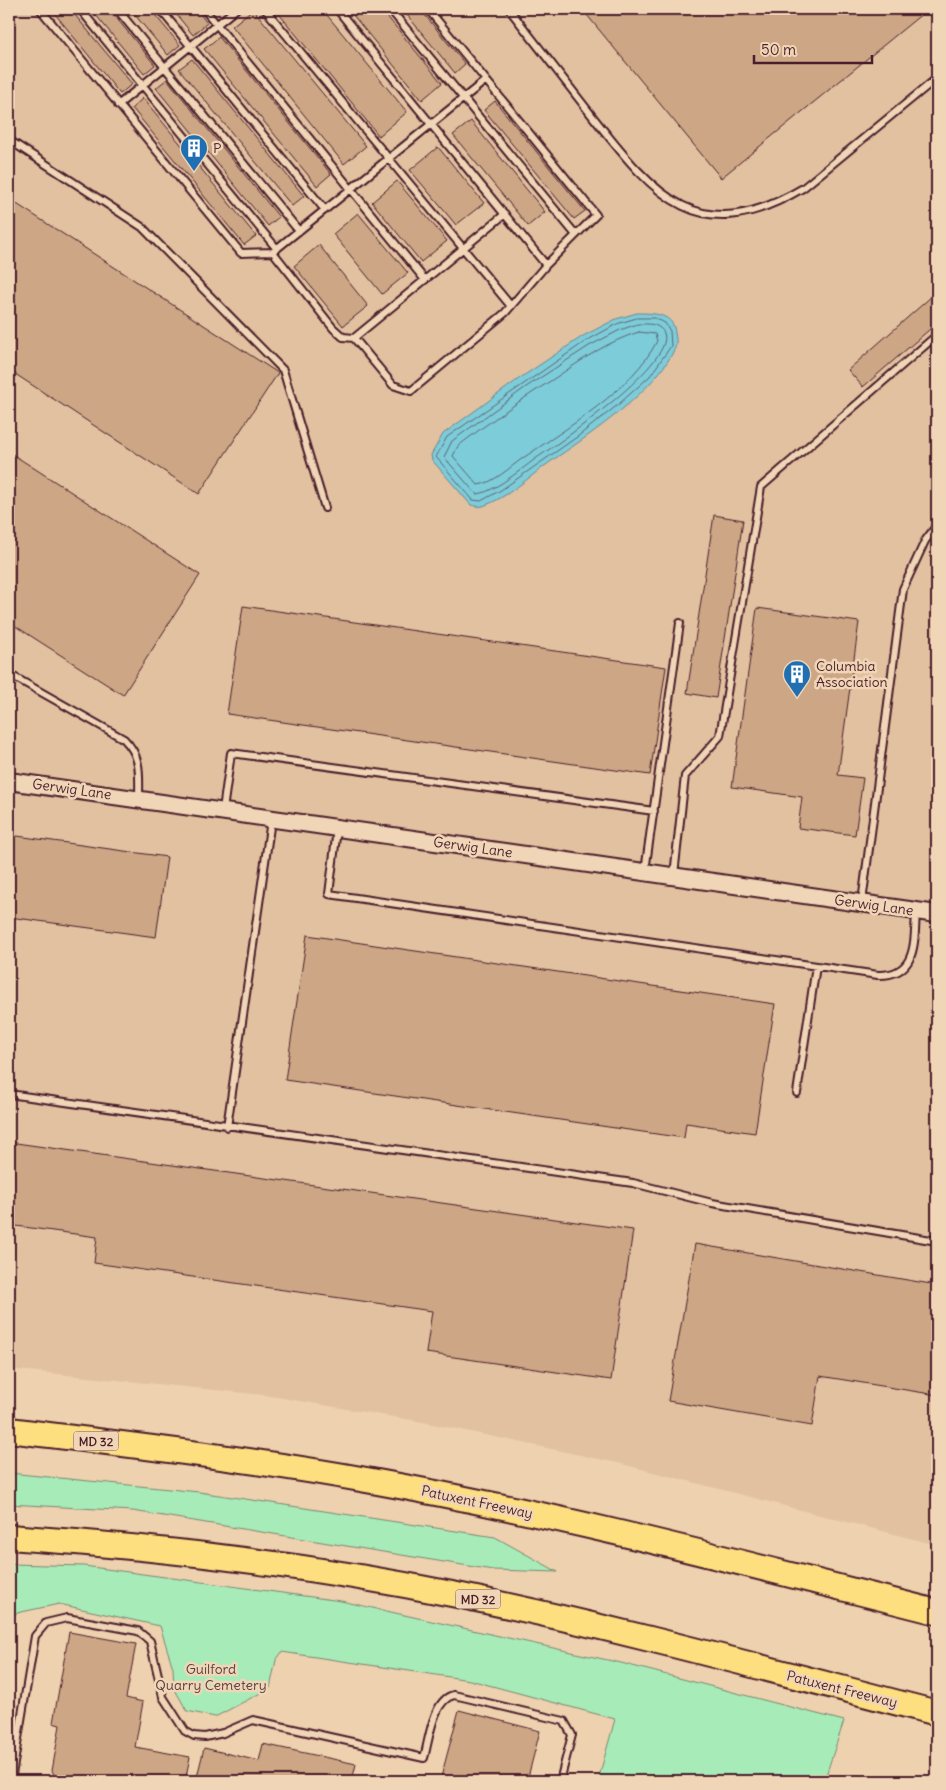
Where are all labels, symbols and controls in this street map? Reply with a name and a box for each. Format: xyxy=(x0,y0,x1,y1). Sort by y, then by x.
scale bar xyxy=(754,32,871,64)
text: 50 m xyxy=(761,40,796,59)
building icon: P xyxy=(179,133,209,172)
place label: P xyxy=(213,139,221,157)
place label: Columbia Association xyxy=(816,657,888,691)
building icon: Columbia Association xyxy=(782,659,812,698)
street label: Gerwig Lane xyxy=(31,775,113,803)
street label: Gerwig Lane xyxy=(432,833,514,861)
street label: Gerwig Lane xyxy=(833,891,915,919)
road number: MD 32 xyxy=(74,1432,118,1450)
street label: Patuxent Freeway xyxy=(420,1481,534,1523)
road number: MD 32 xyxy=(456,1590,500,1608)
park label: Guilford Quarry Cemetery xyxy=(155,1660,267,1694)
street label: Patuxent Freeway xyxy=(785,1667,899,1711)

